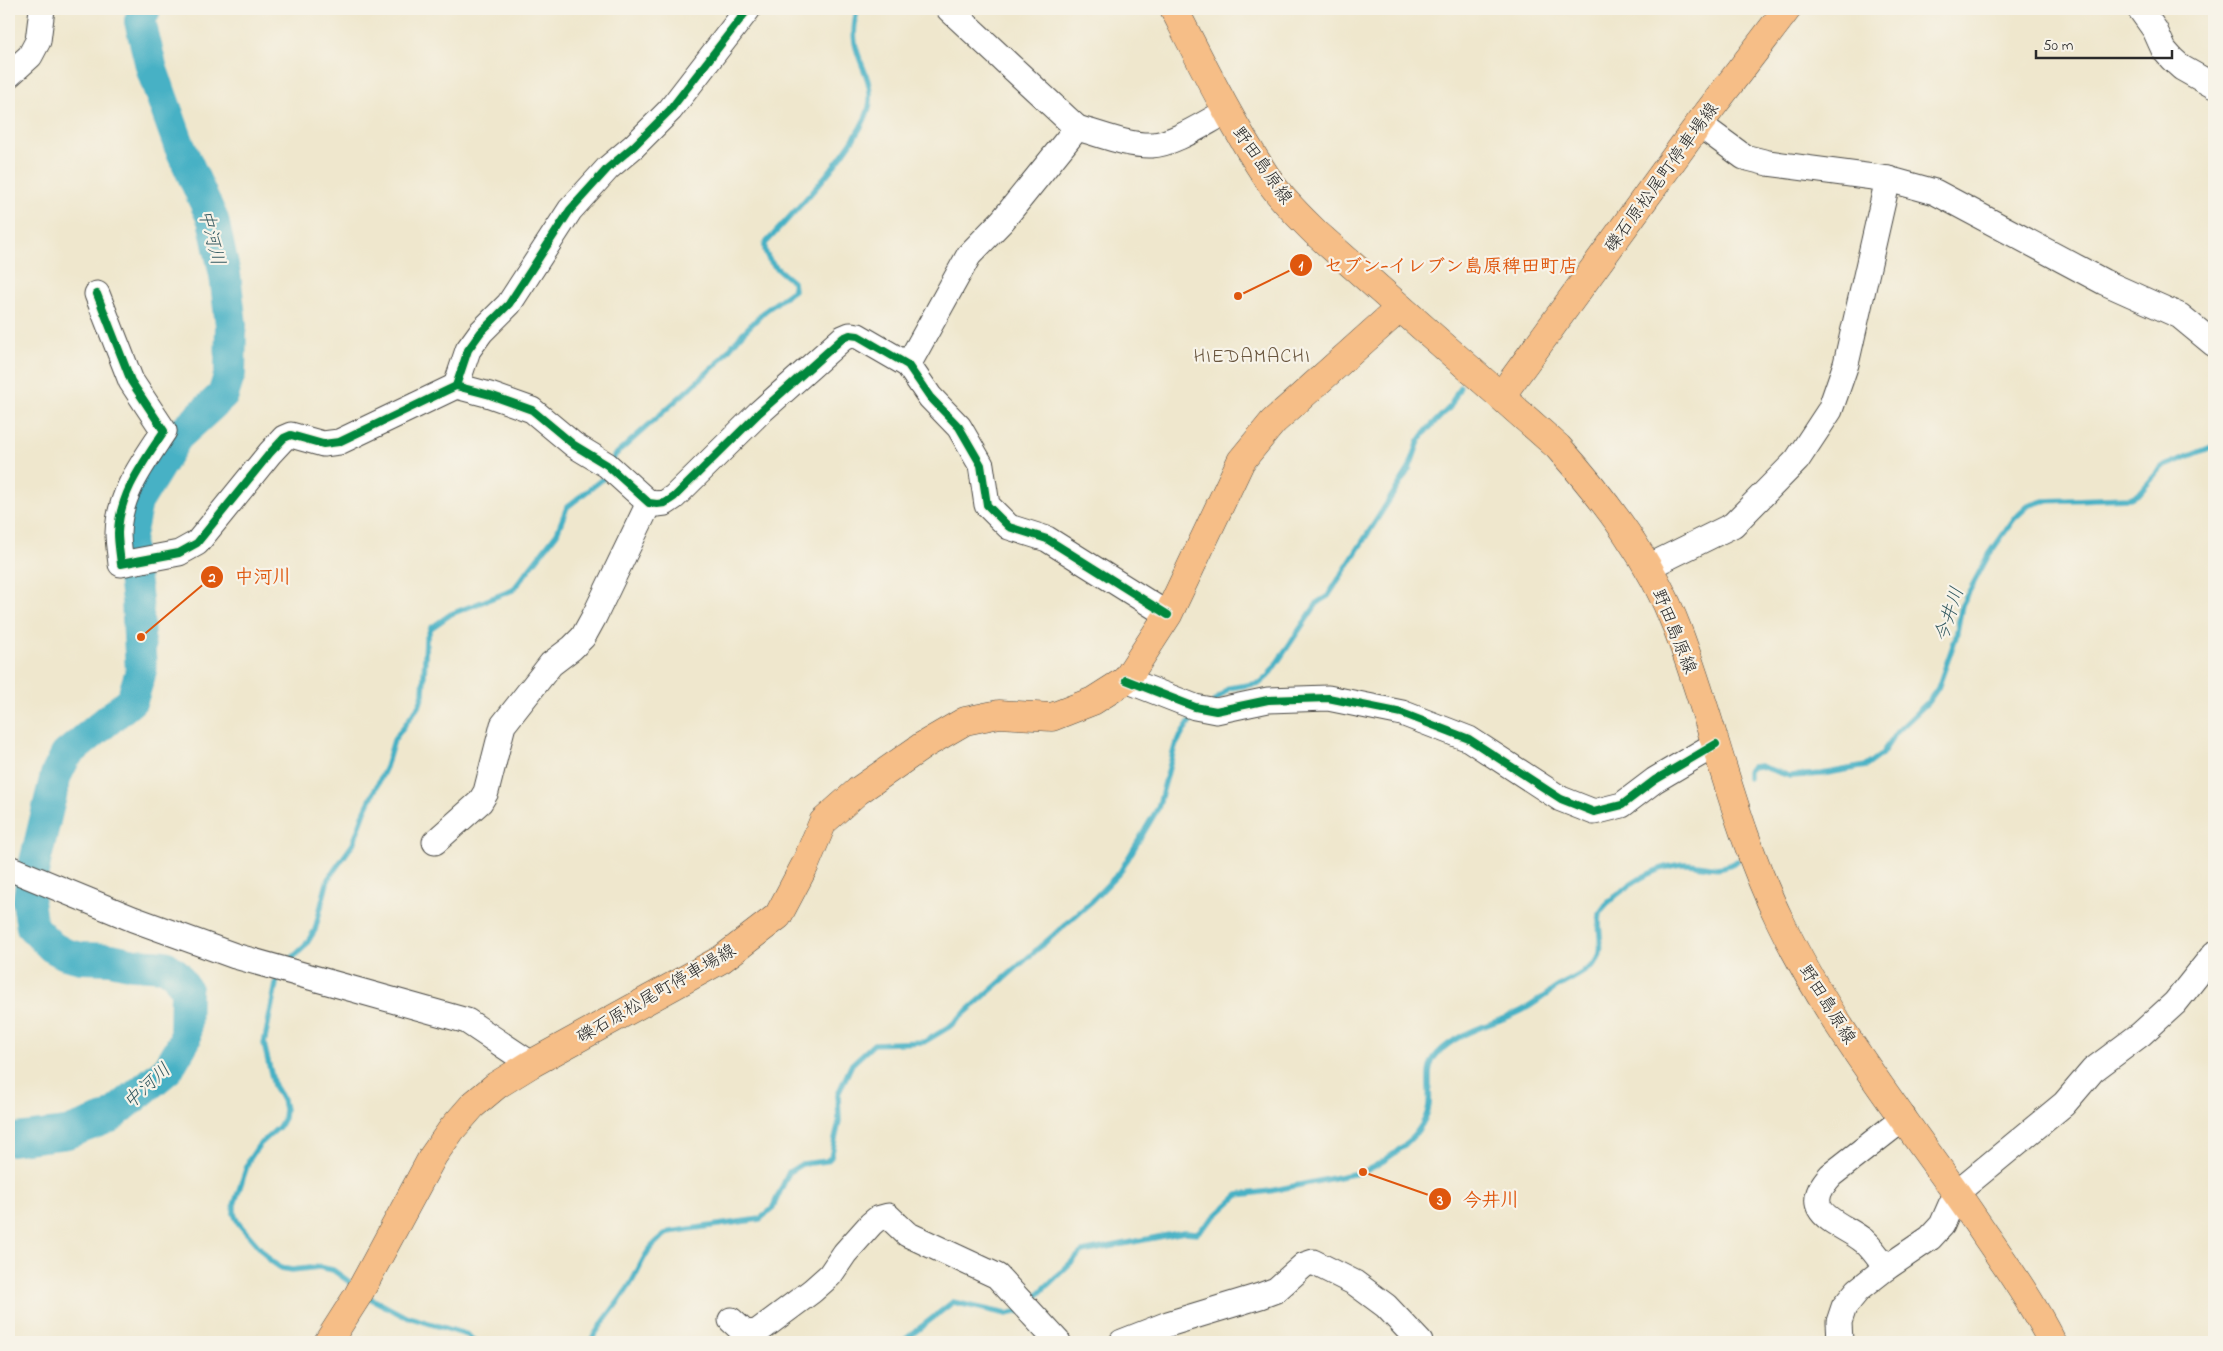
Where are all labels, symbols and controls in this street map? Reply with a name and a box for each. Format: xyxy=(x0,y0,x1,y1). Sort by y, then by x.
scale bar xyxy=(2036,28,2172,60)
text: 50 m xyxy=(2043,35,2074,57)
street label: 礫石原松尾町停車場線 xyxy=(1599,98,1726,259)
street label: 野田島原線 xyxy=(1225,122,1298,210)
water label: 中河川 xyxy=(191,207,231,269)
callout: セブン-イレブン島原稗田町店 xyxy=(1288,248,1588,282)
text: セブン-イレブン島原稗田町店 xyxy=(1324,254,1578,281)
text: 1 xyxy=(1299,255,1304,277)
district label: HIEDAMACHI xyxy=(1193,343,1311,372)
callout: 中河川 xyxy=(200,560,302,594)
text: 中河川 xyxy=(234,565,292,592)
text: 2 xyxy=(207,567,216,589)
water label: 今井川 xyxy=(1929,583,1972,646)
street label: 野田島原線 xyxy=(1644,585,1702,678)
street label: 礫石原松尾町停車場線 xyxy=(573,938,741,1051)
street label: 野田島原線 xyxy=(1791,960,1861,1050)
water label: 中河川 xyxy=(118,1058,178,1116)
callout: 今井川 xyxy=(1427,1182,1529,1216)
text: 今井川 xyxy=(1462,1188,1520,1215)
text: 3 xyxy=(1436,1190,1443,1212)

